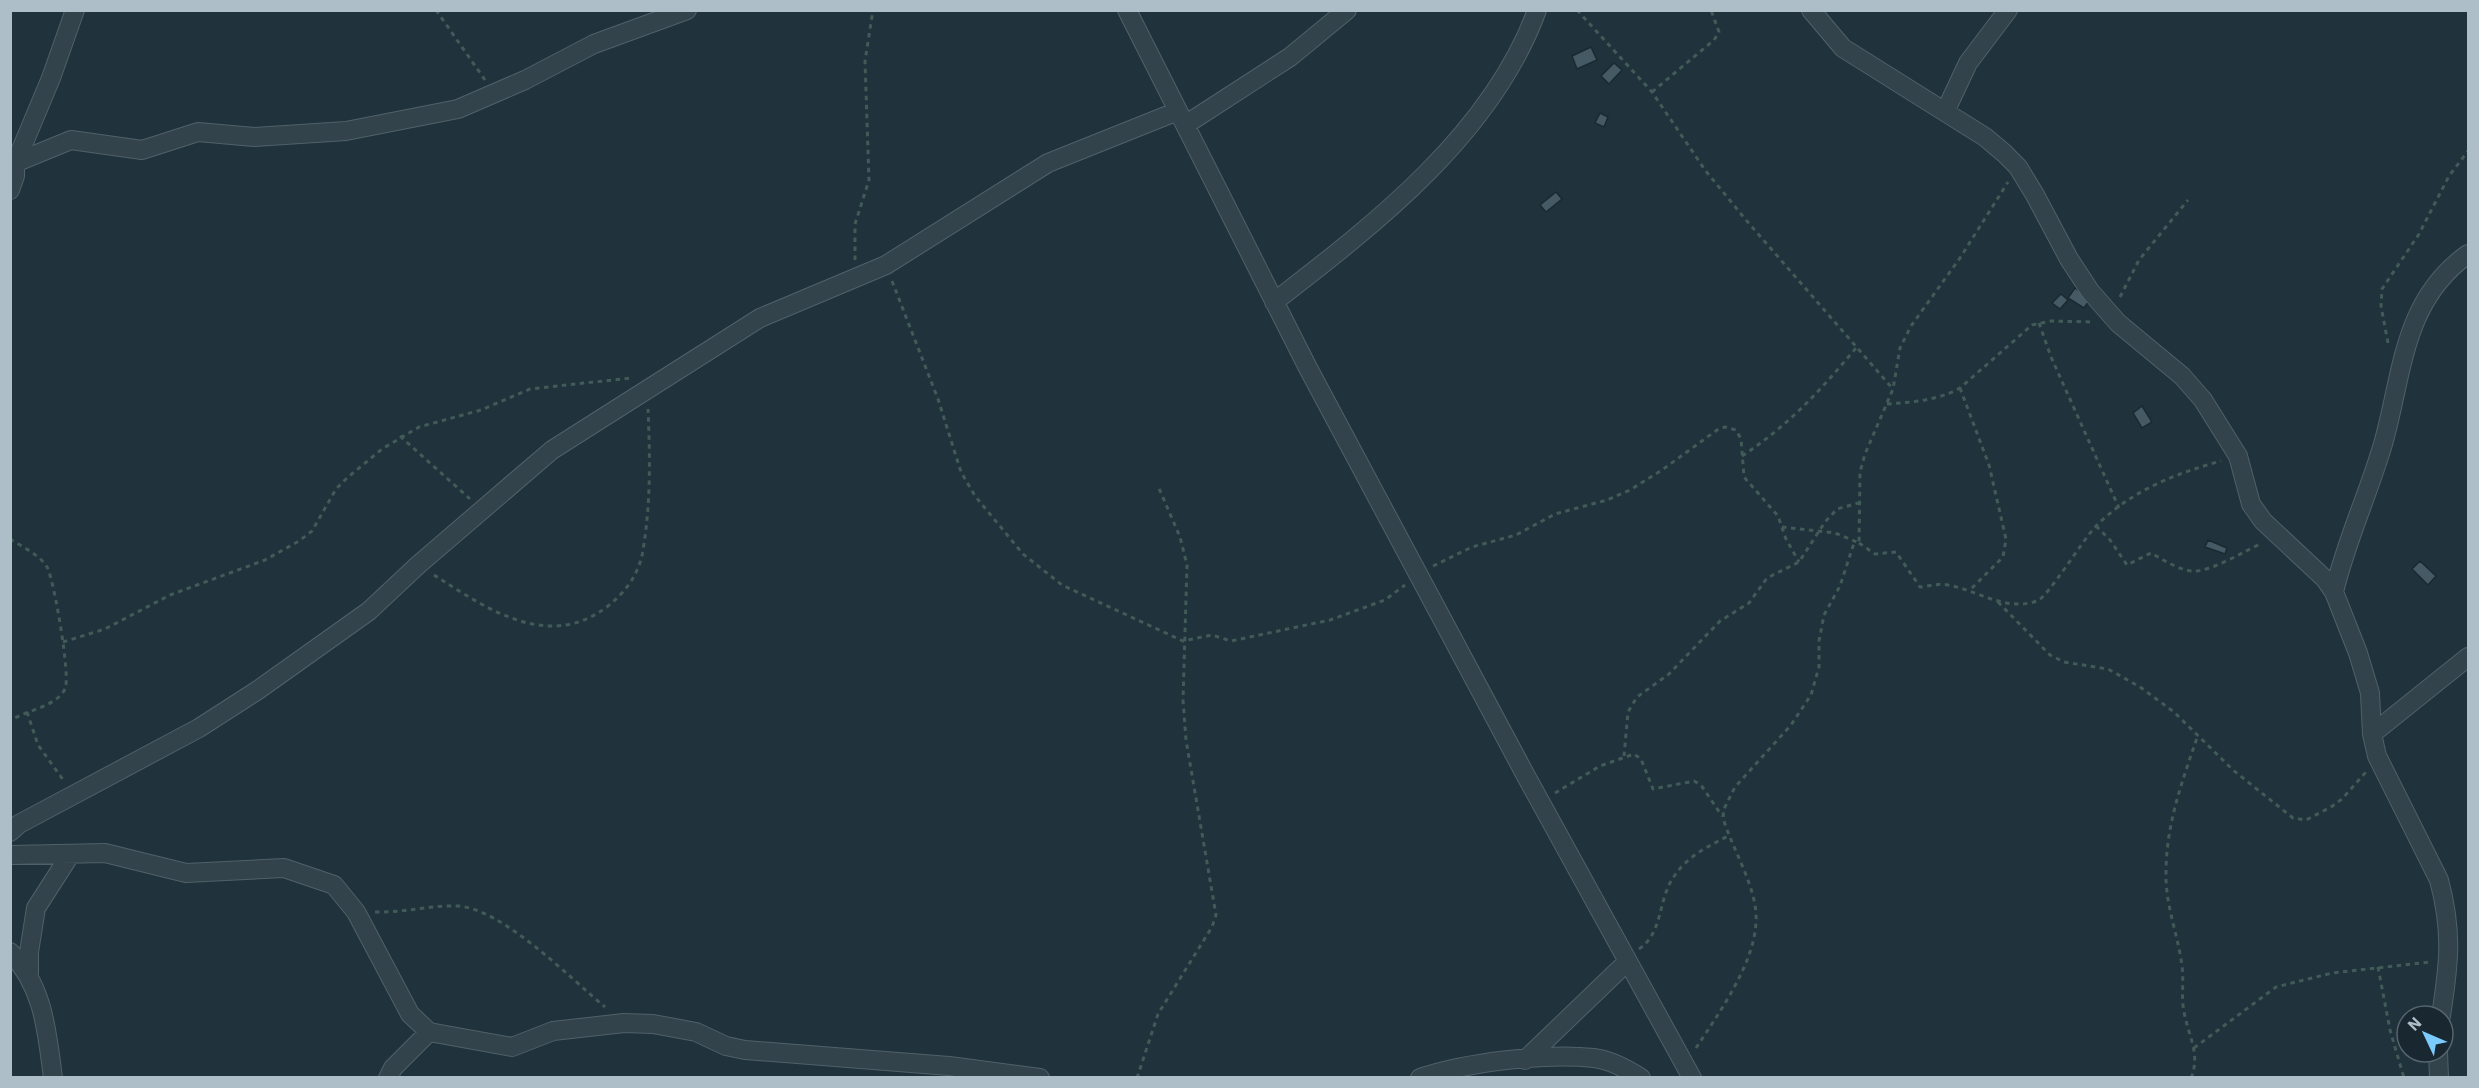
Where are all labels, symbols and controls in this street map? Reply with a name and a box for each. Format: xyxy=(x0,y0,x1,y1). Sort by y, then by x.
north arrow xyxy=(2395,1004,2455,1064)
text: N xyxy=(2403,1012,2425,1035)

